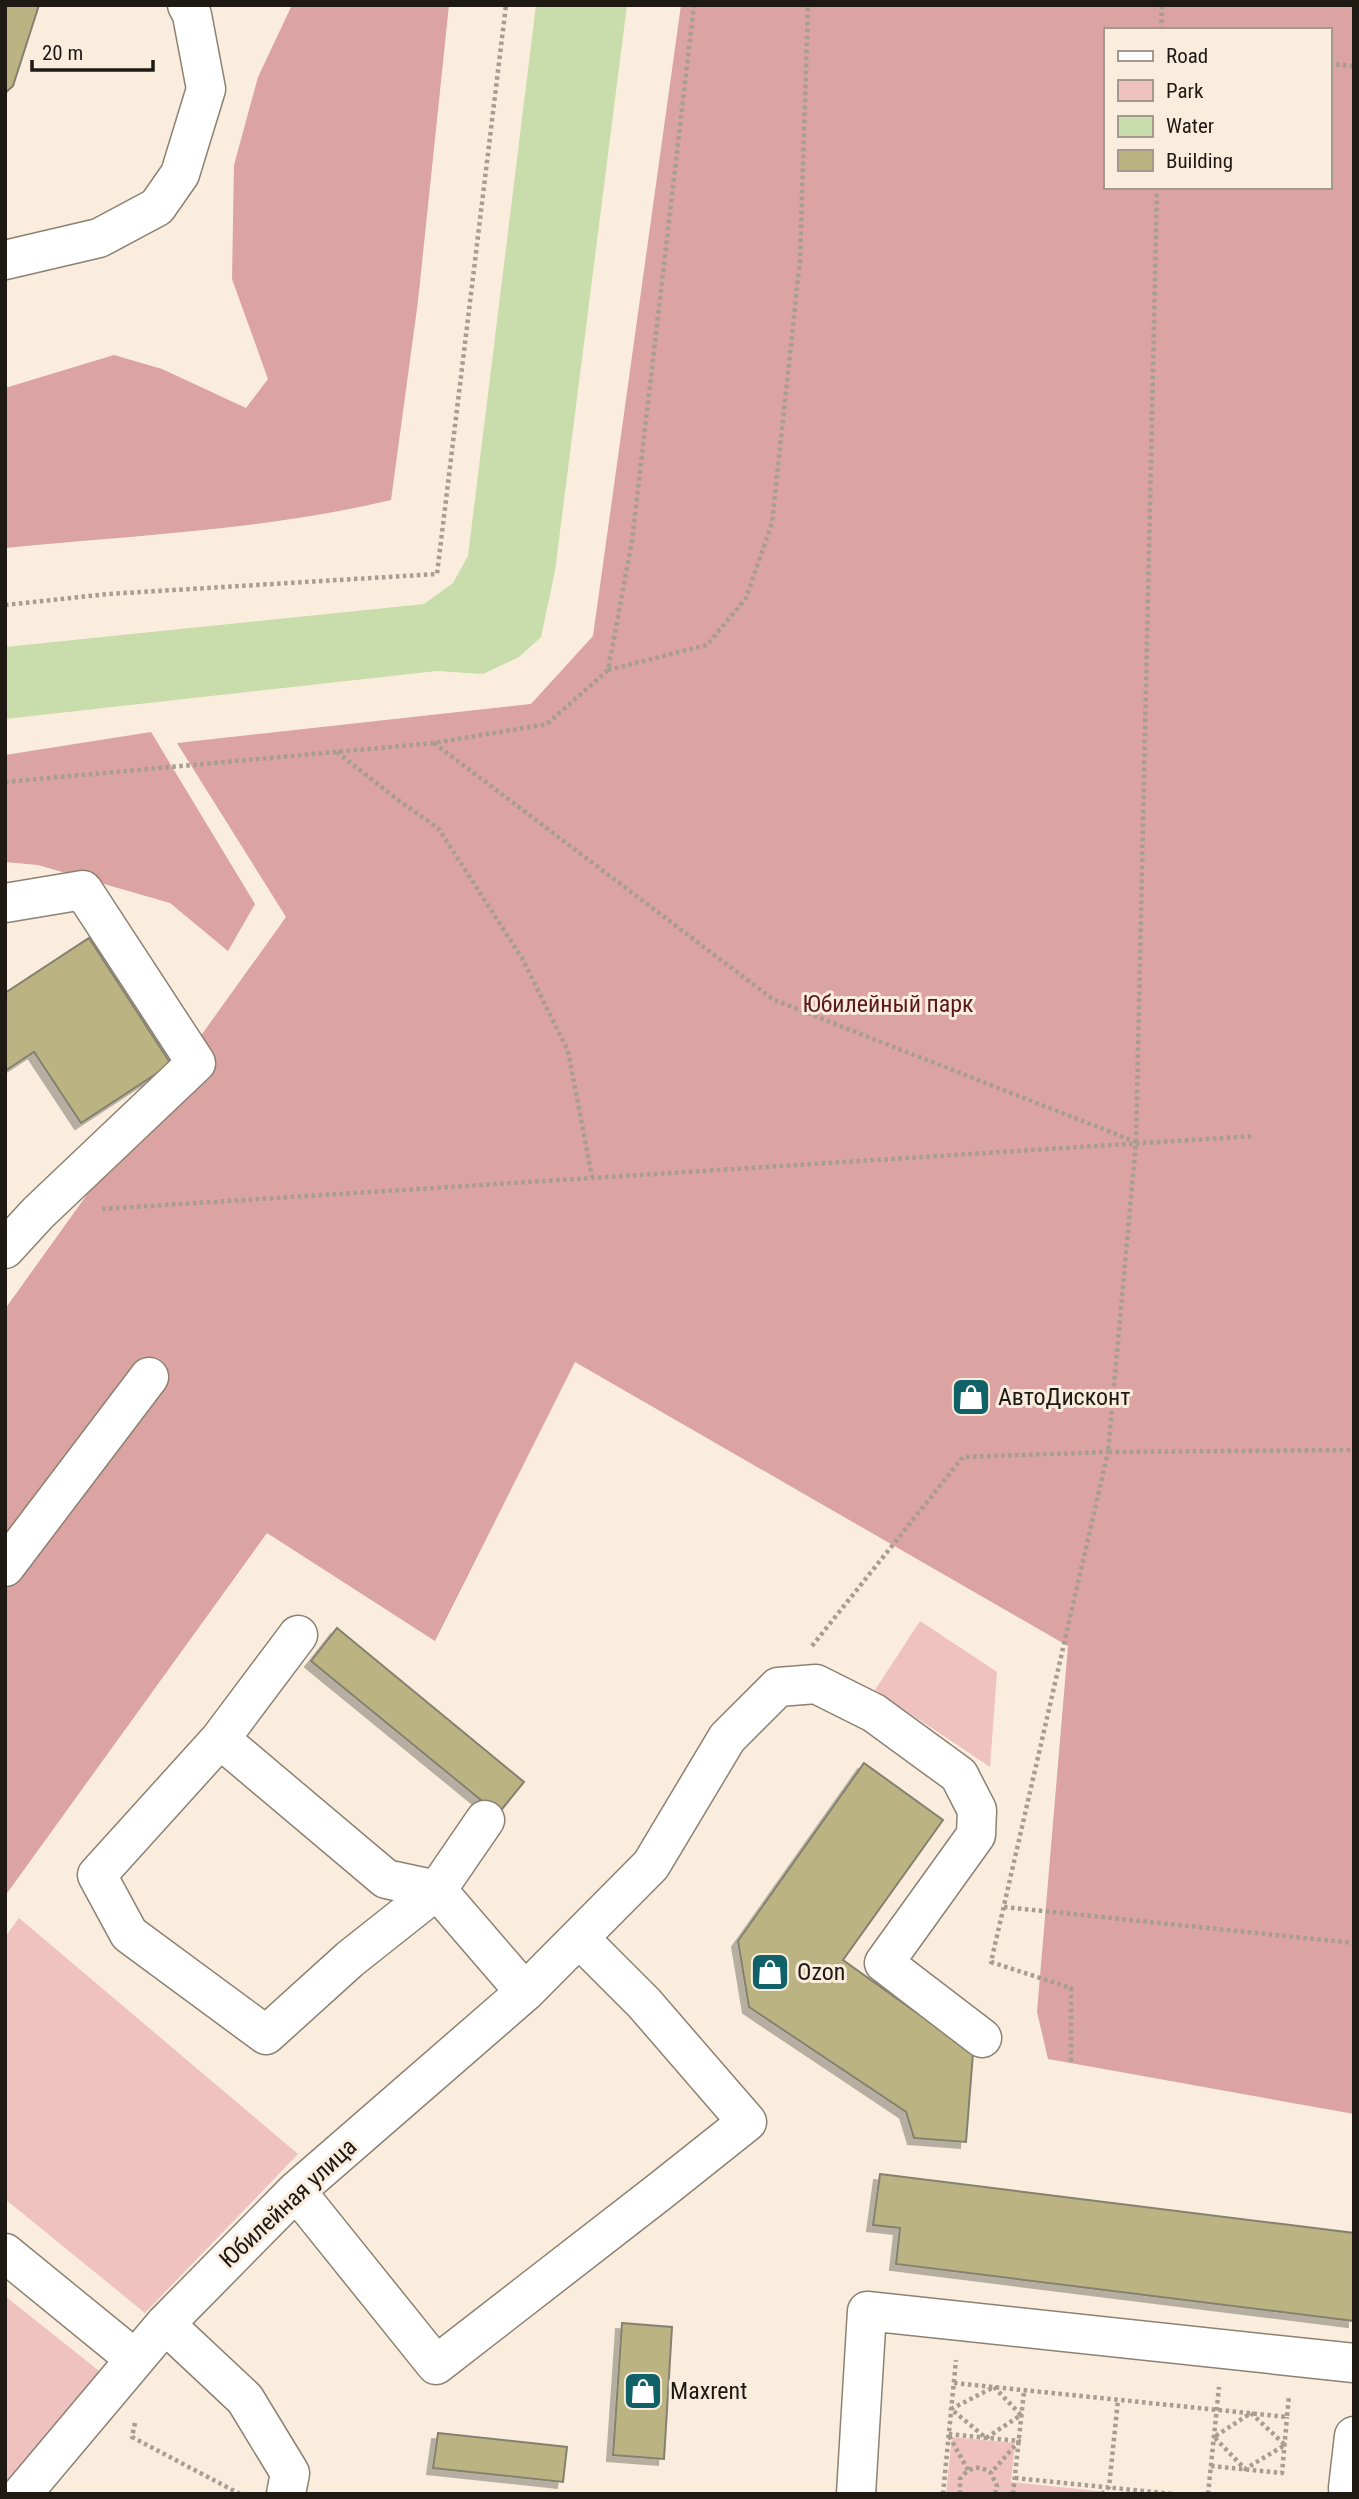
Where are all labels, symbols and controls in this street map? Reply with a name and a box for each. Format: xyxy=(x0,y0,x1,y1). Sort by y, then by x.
scale bar xyxy=(32,28,152,72)
legend xyxy=(1104,28,1331,189)
text: 20 m xyxy=(42,41,83,65)
text: Road xyxy=(1166,44,1208,68)
text: Park xyxy=(1166,79,1204,103)
text: Water xyxy=(1166,114,1214,138)
text: Building xyxy=(1166,149,1233,173)
park label: Юбилейный парк xyxy=(802,990,974,1018)
shop icon: АвтоДисконт xyxy=(950,1376,992,1418)
place label: АвтоДисконт xyxy=(998,1383,1130,1411)
shop icon: Ozon xyxy=(749,1951,791,1993)
place label: Ozon xyxy=(797,1958,845,1986)
street label: Юбилейная улица xyxy=(214,2133,362,2273)
shop icon: Maxrent xyxy=(622,2370,664,2412)
place label: Maxrent xyxy=(670,2377,747,2405)

